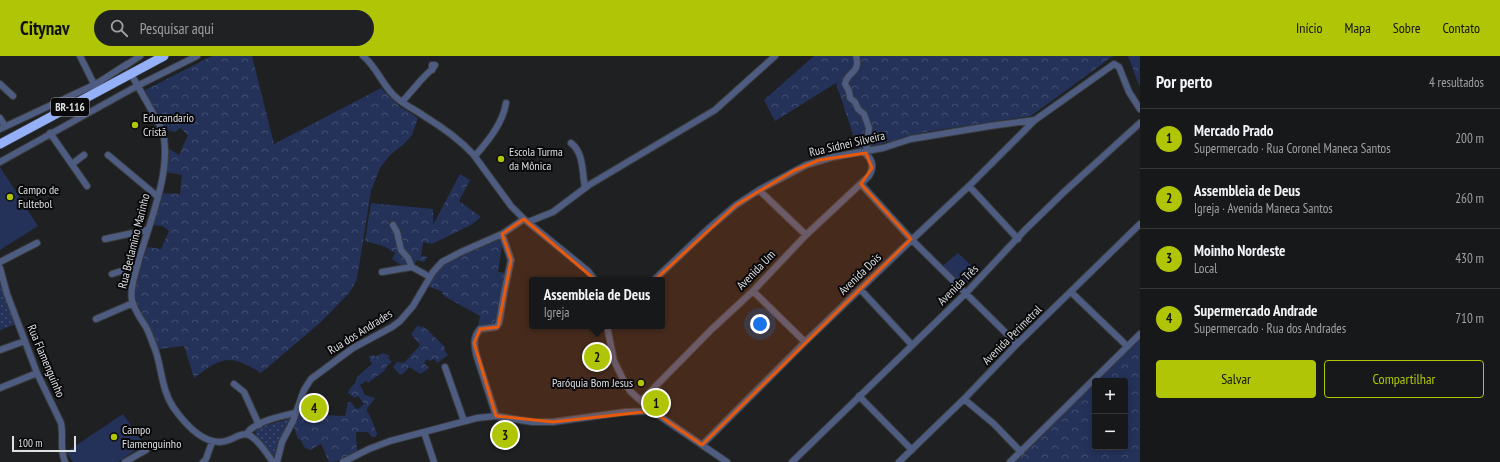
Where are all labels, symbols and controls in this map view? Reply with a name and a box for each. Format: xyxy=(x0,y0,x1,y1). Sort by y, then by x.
search box xyxy=(94,10,374,46)
text: Citynav xyxy=(20,16,70,40)
icon: search xyxy=(108,17,130,39)
text: Pesquisar aqui xyxy=(140,19,214,38)
text: Início xyxy=(1296,19,1323,37)
text: Mapa xyxy=(1345,19,1371,37)
text: Sobre xyxy=(1393,19,1421,37)
text: Contato xyxy=(1443,19,1480,37)
text: Por perto xyxy=(1156,71,1212,93)
text: 4 resultados xyxy=(1429,74,1484,91)
road number: BR-116 xyxy=(51,98,89,116)
place label: Educandario Cristã xyxy=(143,110,194,139)
marker: Educandario Cristã xyxy=(130,120,140,130)
text: Mercado Prado xyxy=(1194,121,1273,140)
street label: Rua Sidnei Silveira xyxy=(807,127,887,160)
text: 1 xyxy=(1166,130,1172,147)
text: 200 m xyxy=(1455,130,1484,147)
text: Supermercado · Rua Coronel Maneca Santos xyxy=(1194,140,1391,157)
place label: Escola Turma da Mônica xyxy=(509,144,563,173)
marker: Escola Turma da Mônica xyxy=(496,154,506,164)
text: Assembleia de Deus xyxy=(1194,181,1300,200)
place label: Campo de Fultebol xyxy=(18,182,59,211)
text: 2 xyxy=(1166,190,1172,207)
text: 260 m xyxy=(1455,190,1484,207)
marker: Campo de Fultebol xyxy=(5,192,15,202)
street label: Rua Berlamino Marinho xyxy=(114,192,153,290)
text: Igreja · Avenida Maneca Santos xyxy=(1194,200,1333,217)
text: Moinho Nordeste xyxy=(1194,241,1286,260)
street label: Avenida Um xyxy=(733,247,778,293)
street label: Avenida Dois xyxy=(835,250,884,298)
text: 3 xyxy=(1166,250,1172,267)
text: 430 m xyxy=(1455,250,1484,267)
text: Local xyxy=(1194,260,1217,277)
street label: Avenida Três xyxy=(934,261,981,308)
popup xyxy=(529,277,665,329)
text: Assembleia de Deus xyxy=(544,285,650,304)
text: Supermercado Andrade xyxy=(1194,301,1318,320)
street label: Avenida Perimetral xyxy=(979,302,1045,368)
text: Igreja xyxy=(544,304,569,321)
street label: Rua dos Andrades xyxy=(325,306,395,357)
text: 4 xyxy=(1166,310,1172,327)
text: 710 m xyxy=(1455,310,1484,327)
your location xyxy=(750,314,770,334)
text: Supermercado · Rua dos Andrades xyxy=(1194,320,1346,337)
street label: Rua Flamenguinho xyxy=(24,322,69,399)
pin: 2 xyxy=(584,342,610,372)
button: Salvar xyxy=(1156,360,1316,398)
button: Compartilhar xyxy=(1324,360,1484,398)
place label: Paróquia Bom Jesus xyxy=(552,375,633,390)
marker: Paróquia Bom Jesus xyxy=(636,378,646,388)
map controls xyxy=(1092,378,1128,450)
button: + xyxy=(1092,378,1128,414)
pin: 1 xyxy=(643,388,669,418)
pin: 4 xyxy=(301,393,327,423)
button: − xyxy=(1092,414,1128,450)
pin: 3 xyxy=(492,420,518,450)
place label: Campo Flamenguinho xyxy=(122,422,181,451)
marker: Campo Flamenguinho xyxy=(109,432,119,442)
scale bar xyxy=(12,434,76,453)
text: 100 m xyxy=(18,436,42,450)

